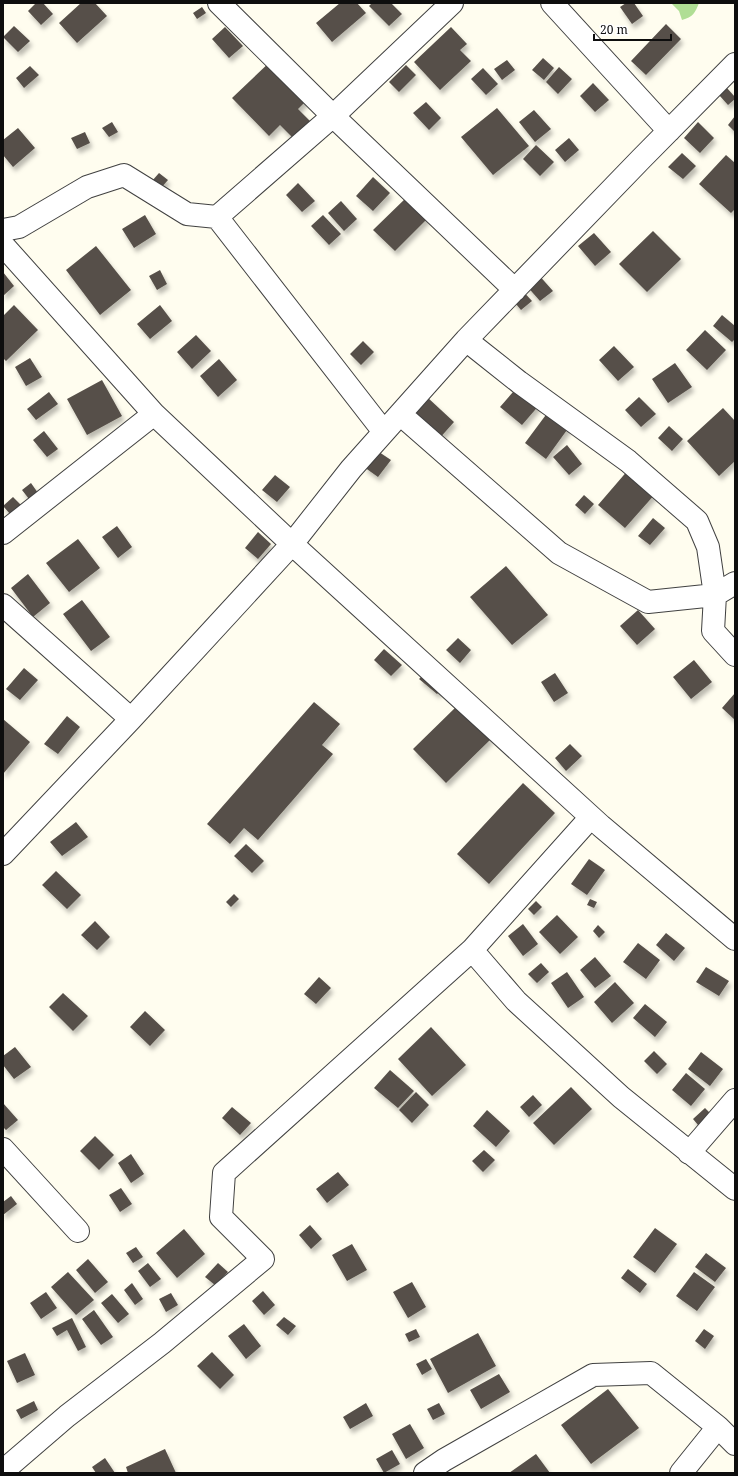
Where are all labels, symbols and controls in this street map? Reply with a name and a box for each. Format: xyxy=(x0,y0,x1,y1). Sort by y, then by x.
scale bar xyxy=(594,16,671,42)
text: 20 m xyxy=(600,21,628,38)

